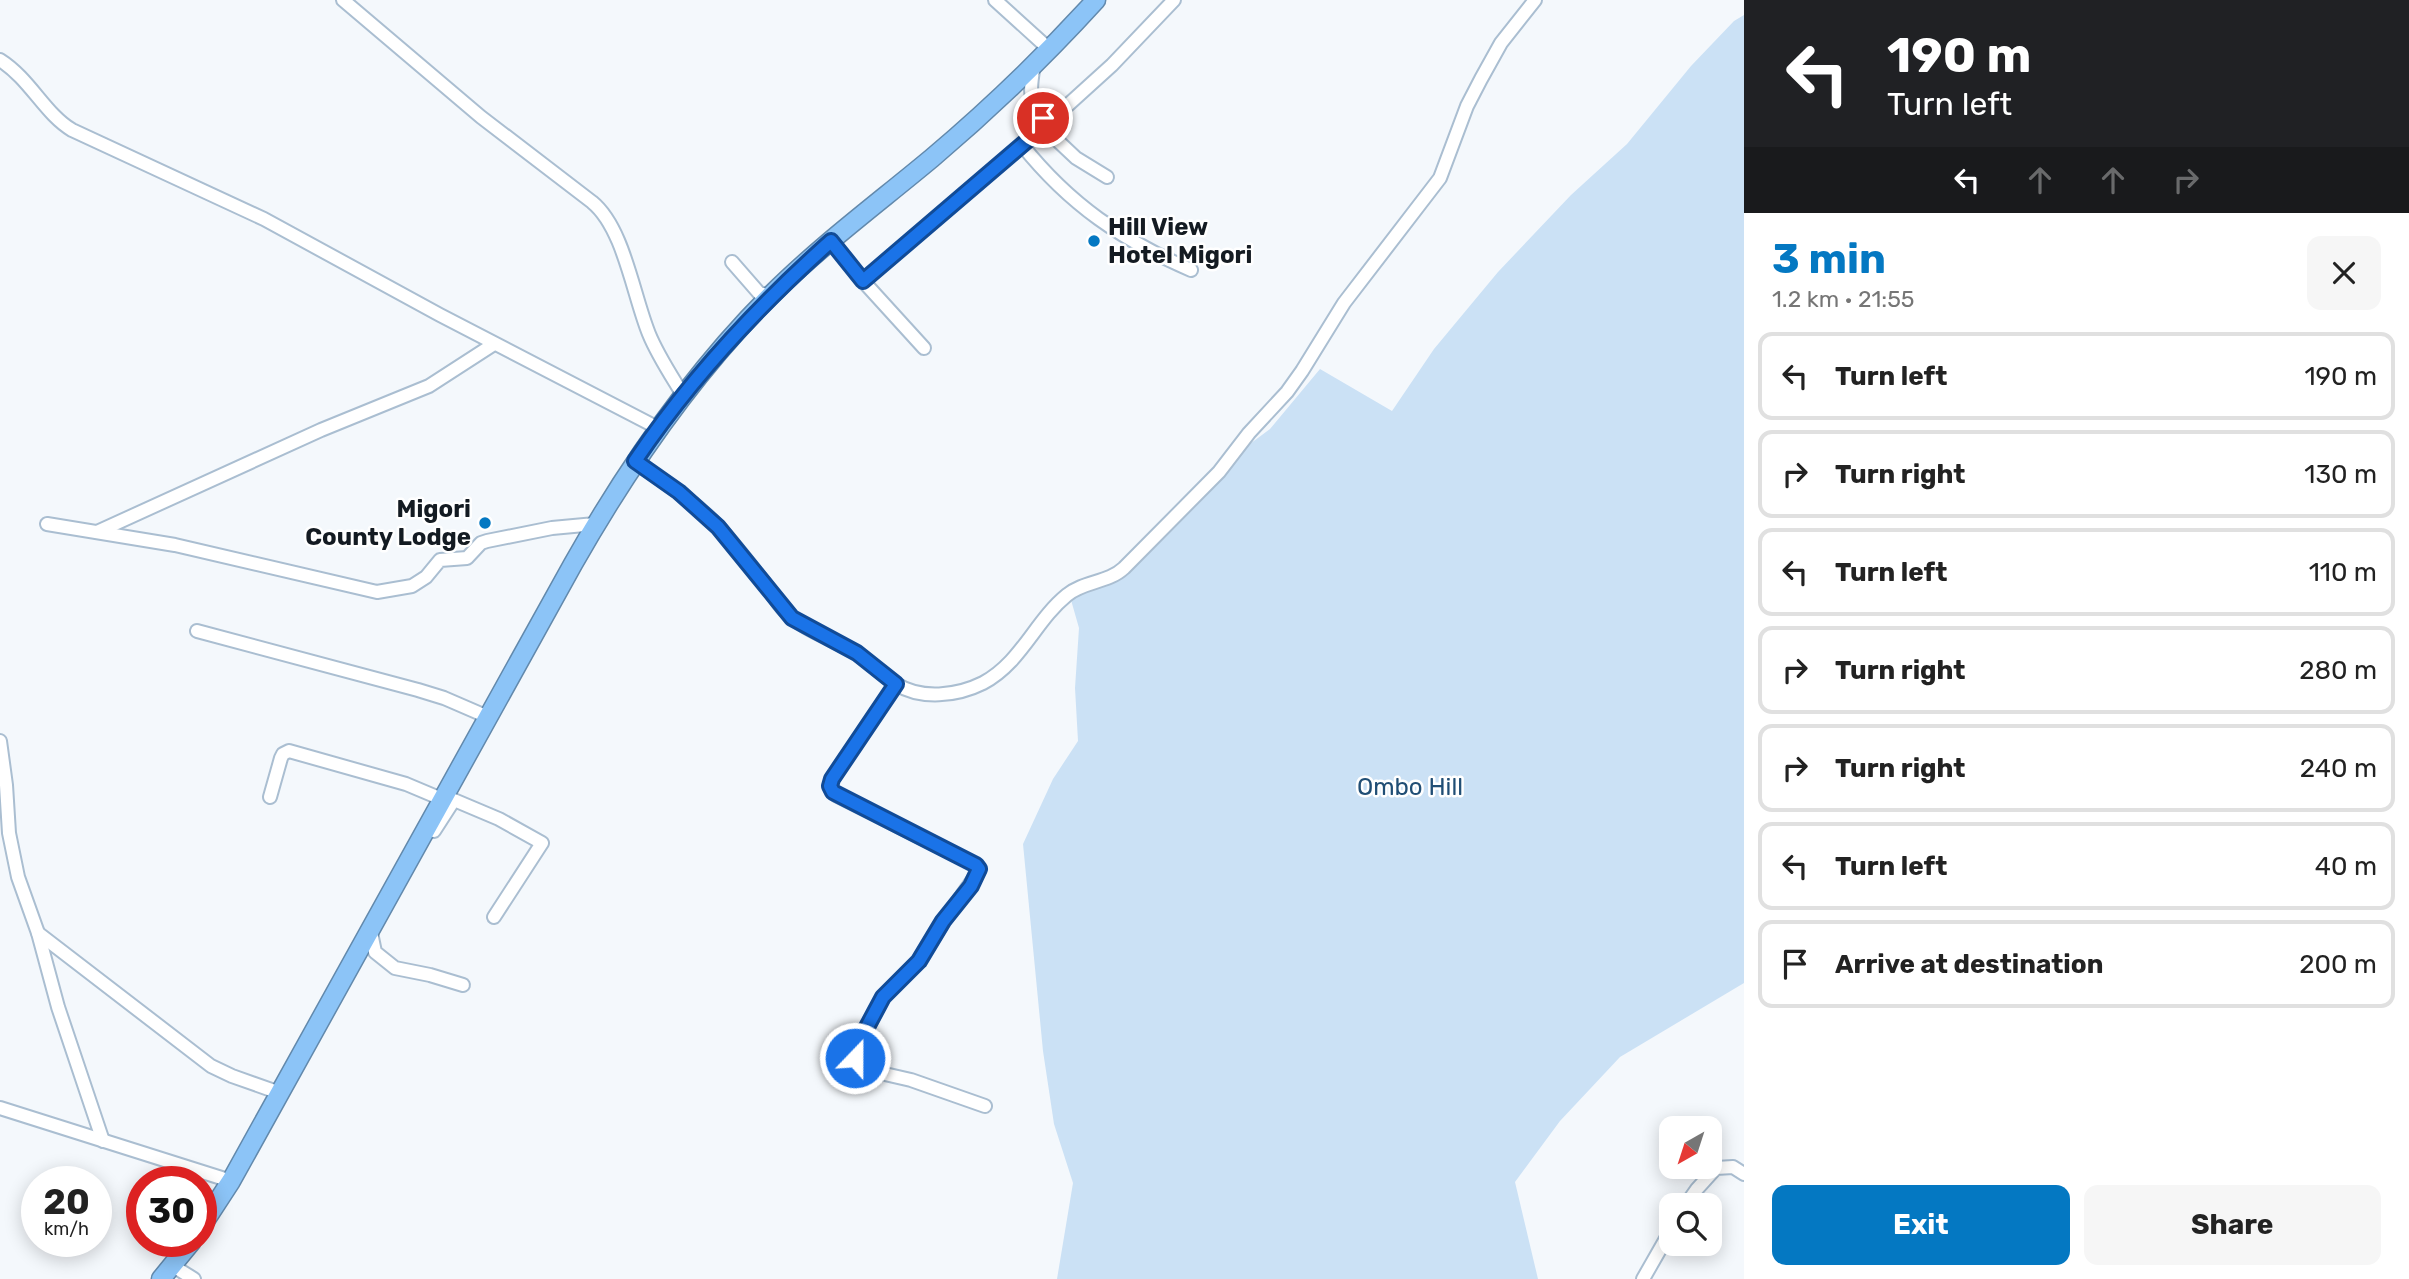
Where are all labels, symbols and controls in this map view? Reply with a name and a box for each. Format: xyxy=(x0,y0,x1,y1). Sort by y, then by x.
text: 190 m xyxy=(1887,26,2031,84)
icon: left xyxy=(1772,28,1863,119)
text: Turn left xyxy=(1887,85,2012,123)
pin xyxy=(1013,88,1073,148)
icon: arrive xyxy=(1024,99,1062,137)
icon: left xyxy=(1948,161,1986,199)
icon: ahead xyxy=(2021,161,2059,199)
icon: ahead xyxy=(2094,161,2132,199)
icon: right xyxy=(2167,161,2205,199)
place label: Hill View Hotel Migori xyxy=(1108,213,1252,269)
marker: Hill View Hotel Migori xyxy=(1086,233,1102,249)
text: 3 min xyxy=(1772,234,1886,284)
button: close xyxy=(2307,236,2381,310)
text: 1.2 km · 21:55 xyxy=(1772,285,1915,313)
icon: left xyxy=(1776,357,1814,395)
text: Turn left xyxy=(1835,361,1947,392)
text: 190 m xyxy=(2304,361,2377,392)
icon: right xyxy=(1776,455,1814,493)
text: Turn right xyxy=(1835,459,1965,490)
text: 130 m xyxy=(2304,459,2377,490)
place label: Migori County Lodge xyxy=(305,495,471,551)
marker: Migori County Lodge xyxy=(477,515,493,531)
icon: left xyxy=(1776,553,1814,591)
text: Turn left xyxy=(1835,557,1947,588)
text: 110 m xyxy=(2309,557,2377,588)
icon: right xyxy=(1776,651,1814,689)
text: Turn right xyxy=(1835,655,1965,686)
text: 280 m xyxy=(2299,655,2377,686)
icon: right xyxy=(1776,749,1814,787)
text: Turn right xyxy=(1835,753,1965,784)
text: 240 m xyxy=(2300,753,2377,784)
park label: Ombo Hill xyxy=(1357,773,1463,801)
icon: left xyxy=(1776,847,1814,885)
text: Turn left xyxy=(1835,851,1947,882)
text: 40 m xyxy=(2315,851,2377,882)
icon: arrive xyxy=(1776,945,1814,983)
text: Arrive at destination xyxy=(1835,949,2103,980)
text: 200 m xyxy=(2299,949,2377,980)
position arrow xyxy=(818,1021,892,1095)
north arrow xyxy=(1659,1116,1722,1180)
map controls xyxy=(1659,1116,1722,1256)
speed limit sign: 30 xyxy=(126,1166,217,1257)
text: 20 xyxy=(43,1181,90,1223)
button: Exit xyxy=(1772,1185,2070,1265)
button: Share xyxy=(2084,1185,2381,1265)
button: search xyxy=(1659,1193,1722,1256)
text: km/h xyxy=(44,1218,89,1240)

